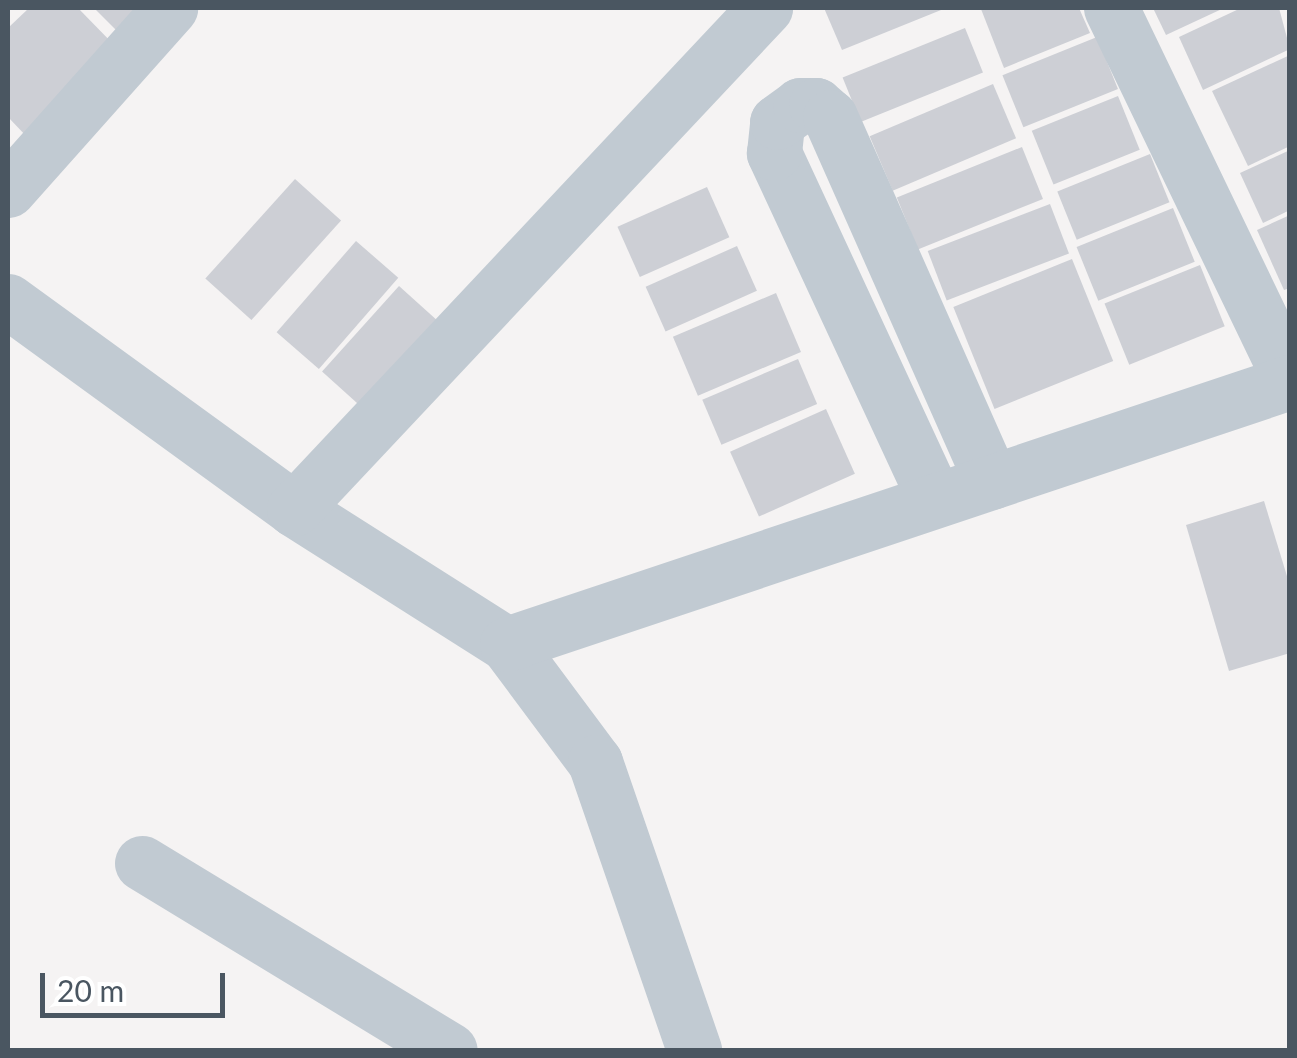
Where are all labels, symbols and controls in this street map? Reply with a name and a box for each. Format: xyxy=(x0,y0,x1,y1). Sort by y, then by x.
scale bar xyxy=(45,953,230,1015)
text: 20 m xyxy=(57,972,124,1008)

